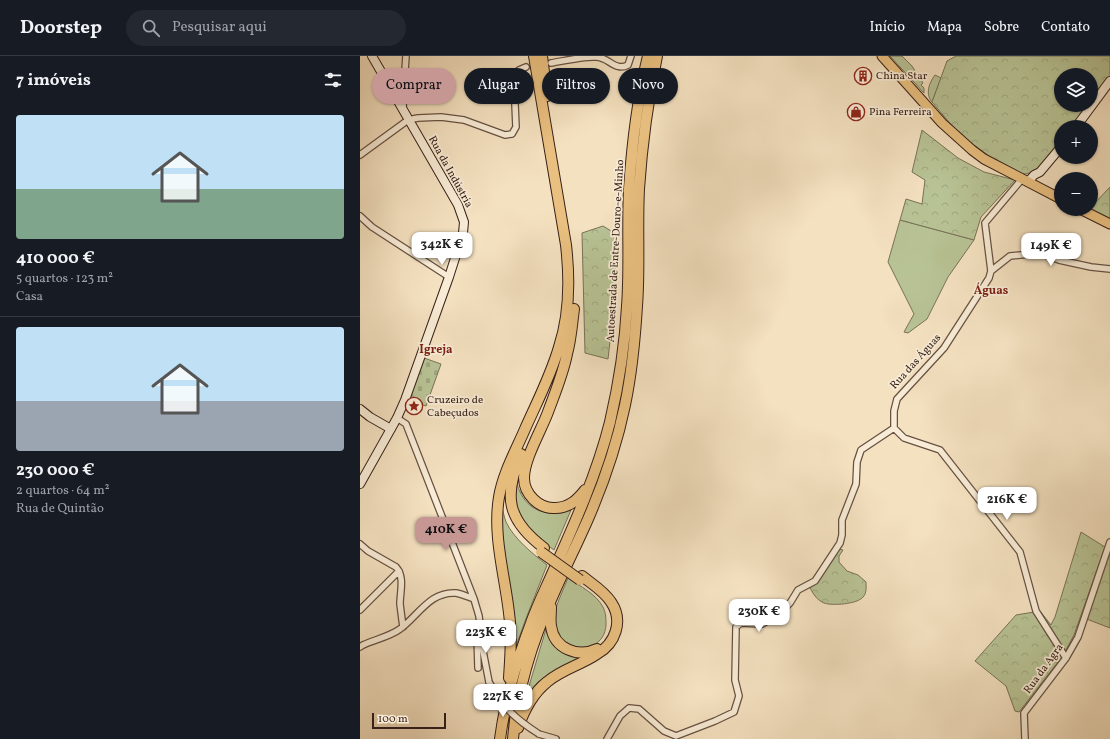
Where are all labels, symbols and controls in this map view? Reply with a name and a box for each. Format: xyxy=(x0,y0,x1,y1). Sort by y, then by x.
search box xyxy=(126,10,406,46)
text: Doorstep xyxy=(20,15,102,41)
icon: search xyxy=(140,17,162,39)
text: Pesquisar aqui xyxy=(172,17,267,38)
text: Início xyxy=(869,18,905,37)
text: Mapa xyxy=(927,18,962,37)
text: Sobre xyxy=(984,18,1019,37)
text: Contato xyxy=(1041,18,1090,37)
building icon: China Star xyxy=(853,66,873,86)
chip: Comprar xyxy=(372,68,456,104)
chip: Alugar xyxy=(464,68,534,104)
chip: Filtros xyxy=(542,68,610,104)
chip: Novo xyxy=(618,68,678,104)
map controls xyxy=(1054,68,1098,216)
button: layers xyxy=(1054,68,1098,112)
text: 7 imóveis xyxy=(16,69,91,92)
icon: filters xyxy=(322,69,344,91)
place label: China Star xyxy=(876,69,928,84)
shop icon: Pina Ferreira xyxy=(846,102,866,122)
place label: Pina Ferreira xyxy=(869,105,932,120)
button: + xyxy=(1054,120,1098,164)
street label: Rua da Indústria xyxy=(424,133,476,211)
icon: home xyxy=(144,141,216,213)
street label: Autoestrada de Entre-Douro-e-Minho xyxy=(604,159,628,343)
button: − xyxy=(1054,172,1098,216)
pin: 342K € xyxy=(409,232,475,266)
pin: 149K € xyxy=(1018,233,1084,267)
text: 342K € xyxy=(421,236,463,254)
text: 149K € xyxy=(1030,237,1072,255)
text: 410 000 € xyxy=(16,247,95,270)
text: 5 quartos · 123 m² xyxy=(16,270,113,288)
district label: Águas xyxy=(974,282,1009,299)
text: Casa xyxy=(16,288,43,306)
street label: Rua das Águas xyxy=(887,331,945,393)
district label: Igreja xyxy=(419,342,453,358)
icon: home xyxy=(144,353,216,425)
place label: Cruzeiro de Cabeçudos xyxy=(427,393,483,421)
place icon: Cruzeiro de Cabeçudos xyxy=(404,396,424,416)
text: 230 000 € xyxy=(16,459,95,482)
text: 2 quartos · 64 m² xyxy=(16,482,109,500)
pin: 216K € xyxy=(974,487,1040,521)
text: 216K € xyxy=(987,491,1027,509)
text: Rua de Quintão xyxy=(16,500,104,518)
pin: 410K € xyxy=(413,517,479,551)
text: 410K € xyxy=(425,521,467,539)
pin: 230K € xyxy=(726,599,792,633)
text: 230K € xyxy=(738,603,780,621)
pin: 223K € xyxy=(453,620,519,654)
text: 223K € xyxy=(465,624,507,642)
street label: Rua da Agra xyxy=(1021,640,1068,697)
pin: 227K € xyxy=(470,684,536,718)
text: 227K € xyxy=(482,688,524,706)
scale bar xyxy=(372,711,446,730)
text: 100 m xyxy=(378,712,408,727)

